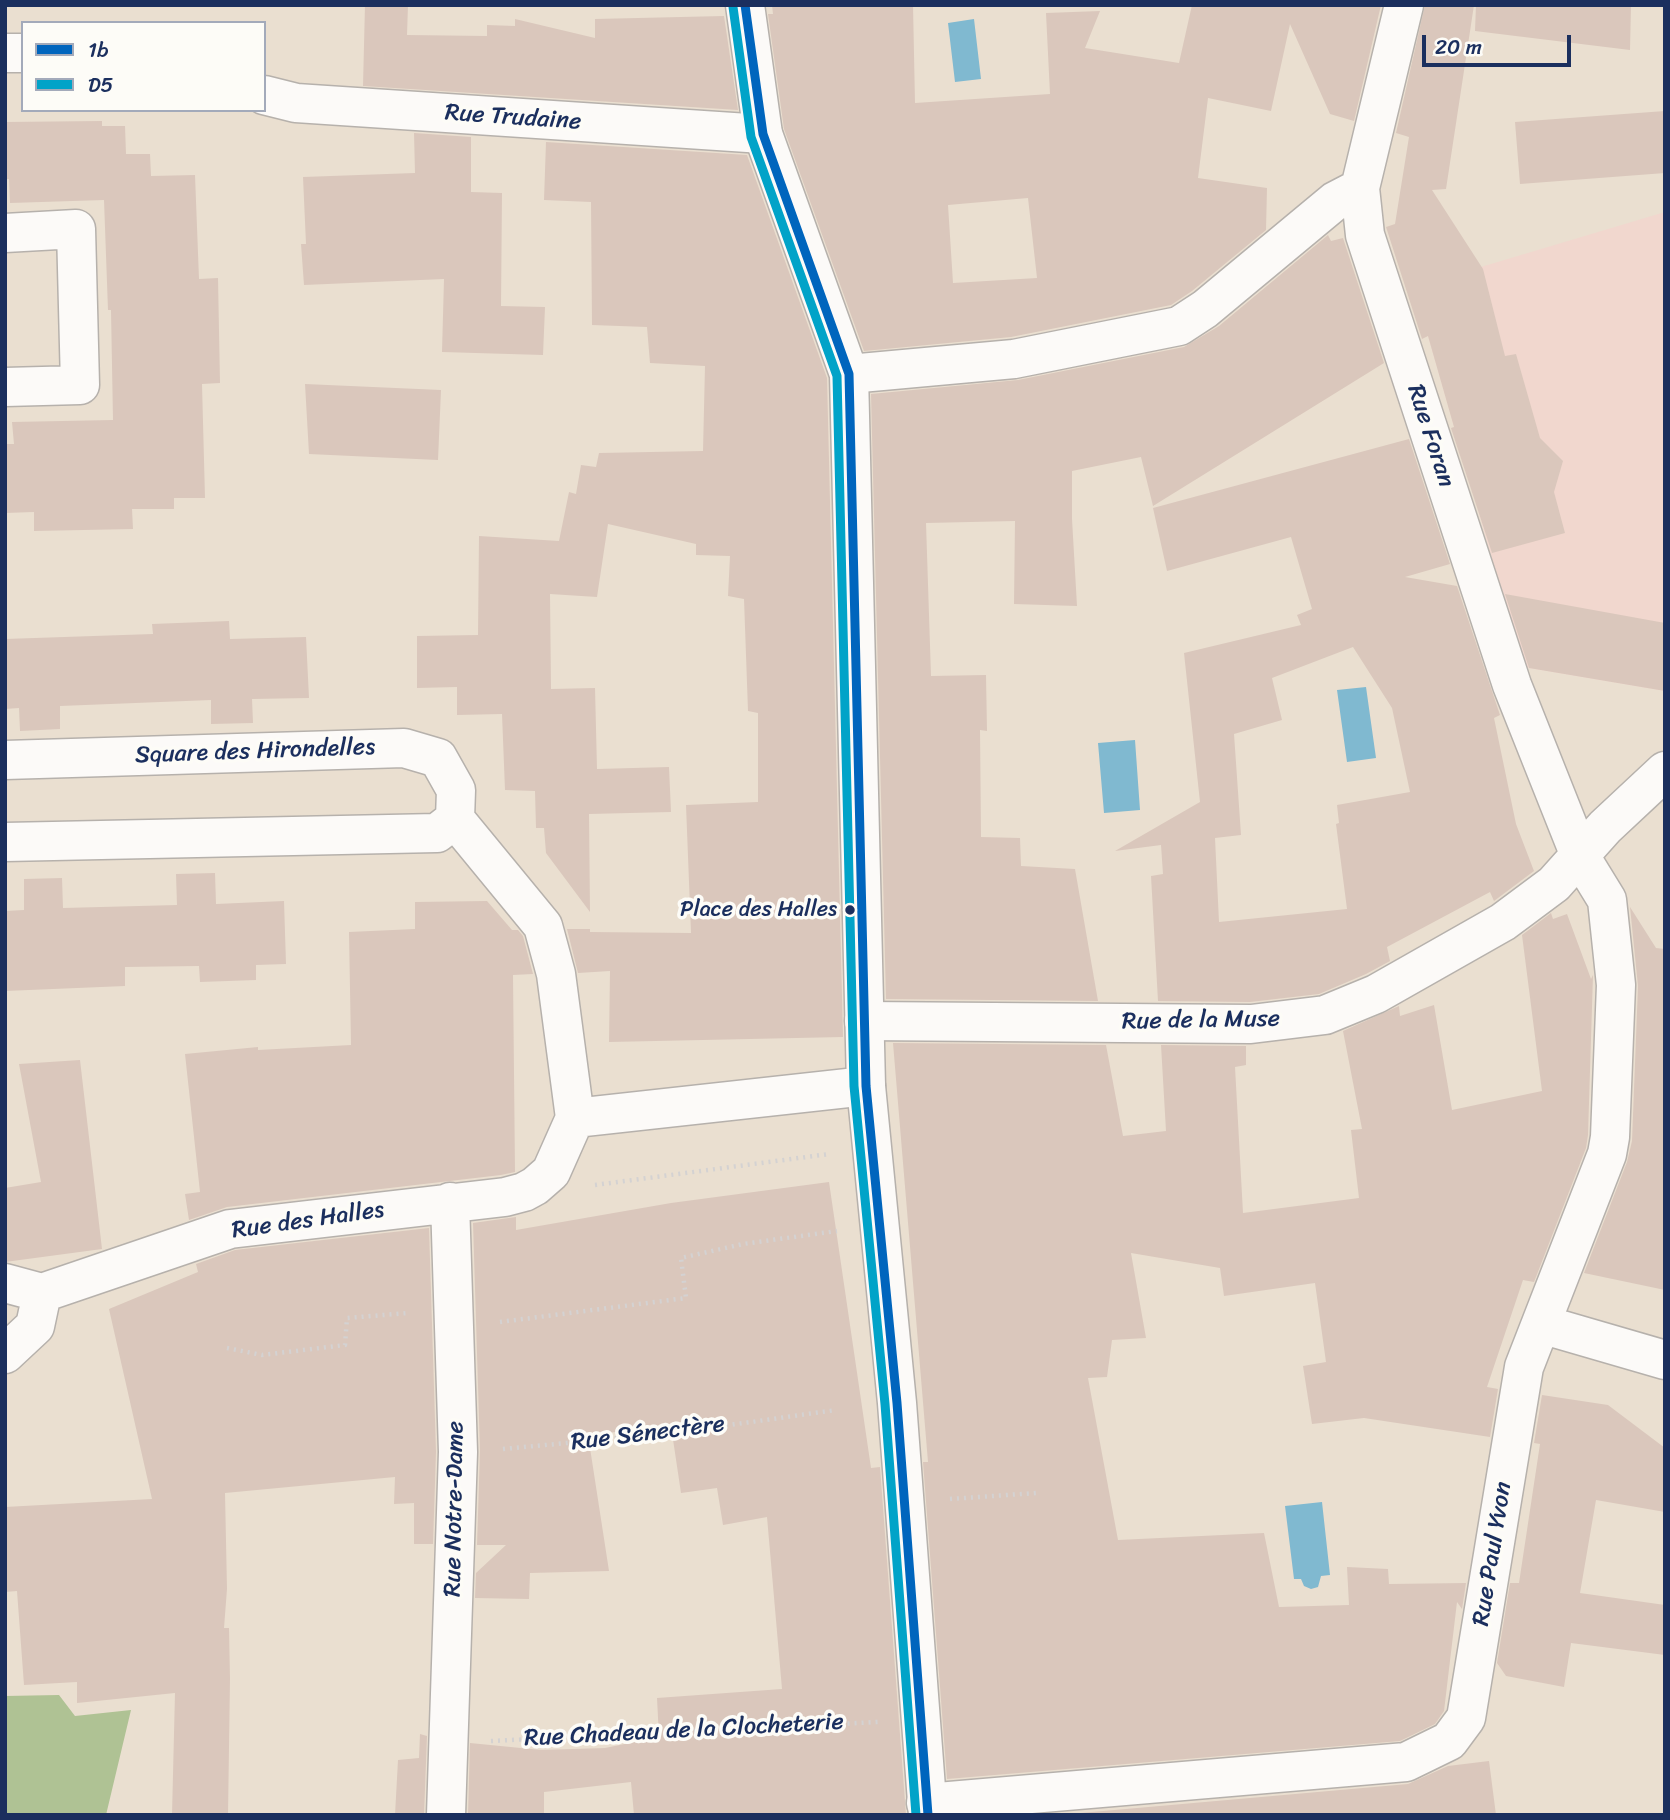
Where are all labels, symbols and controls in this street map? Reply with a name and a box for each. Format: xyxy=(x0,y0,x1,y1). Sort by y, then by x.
legend xyxy=(21,21,266,112)
scale bar xyxy=(1425,21,1574,65)
text: 20 m xyxy=(1435,28,1482,66)
text: 1b xyxy=(88,31,109,69)
text: D5 xyxy=(88,66,113,104)
street label: Rue Trudaine xyxy=(444,99,582,137)
street label: Rue Foran xyxy=(1400,381,1460,491)
street label: Square des Hirondelles xyxy=(134,733,376,771)
place label: Place des Halles xyxy=(680,897,837,923)
marker: Place des Halles xyxy=(843,903,857,917)
street label: Rue de la Muse xyxy=(1122,1005,1280,1037)
street label: Rue des Halles xyxy=(230,1196,386,1246)
street label: Rue Sénectère xyxy=(569,1410,727,1458)
street label: Rue Notre-Dame xyxy=(439,1421,471,1597)
street label: Rue Paul Yvon xyxy=(1467,1480,1519,1628)
street label: Rue Chadeau de la Clocheterie xyxy=(524,1708,844,1754)

